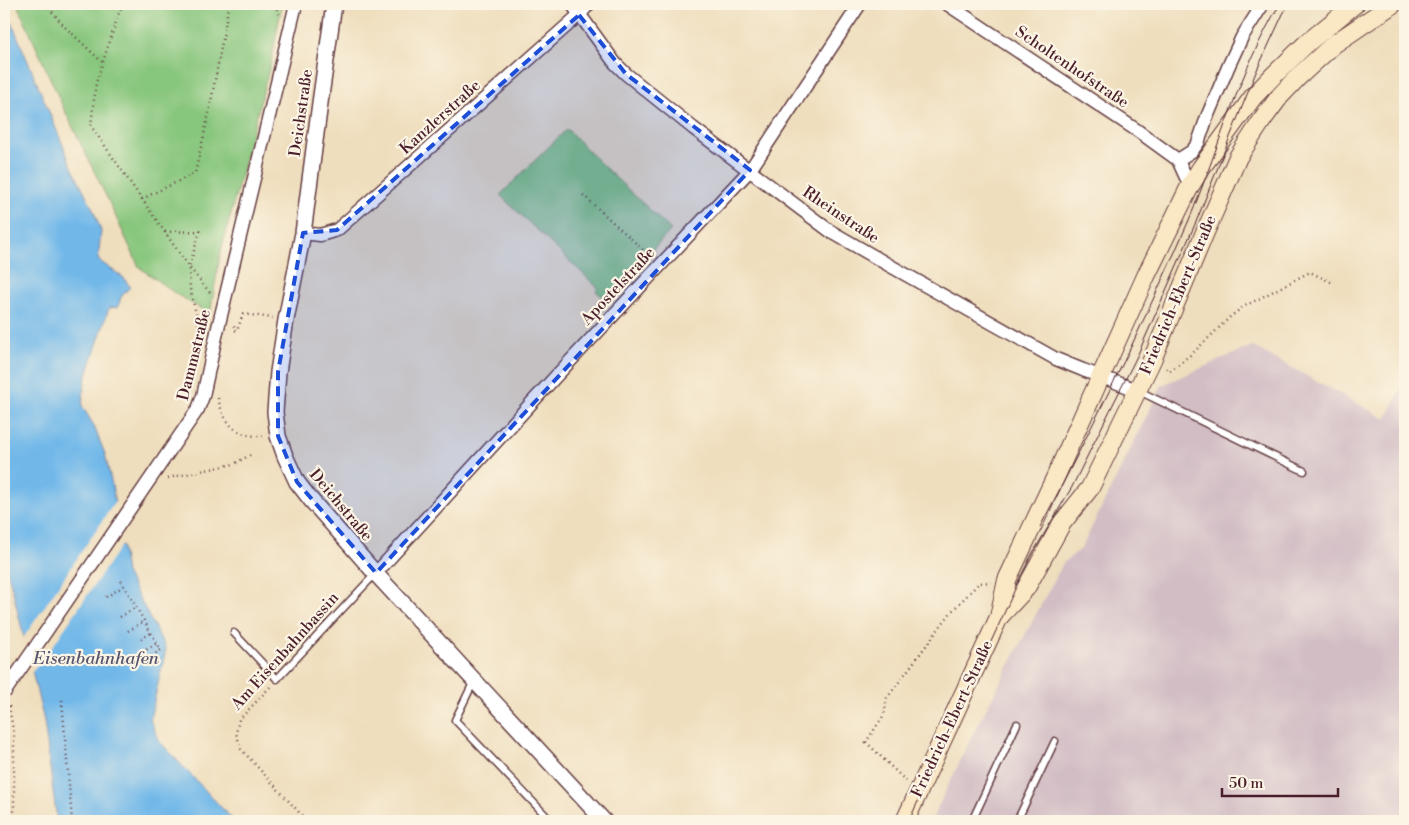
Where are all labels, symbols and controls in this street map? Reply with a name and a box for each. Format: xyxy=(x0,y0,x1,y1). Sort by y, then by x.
street label: Scholtenhofstraße xyxy=(1011,22,1133,112)
street label: Deichstraße xyxy=(285,68,317,158)
street label: Kanzlerstraße xyxy=(395,75,485,159)
street label: Rheinstraße xyxy=(799,182,883,248)
street label: Friedrich-Ebert-Straße xyxy=(1135,212,1221,378)
street label: Apostelstraße xyxy=(576,243,659,330)
street label: Dammstraße xyxy=(173,307,215,403)
street label: Deichstraße xyxy=(305,465,377,545)
street label: Am Eisenbahnbassin xyxy=(226,588,343,715)
street label: Friedrich-Ebert-Straße xyxy=(907,637,997,801)
water label: Eisenbahnhafen xyxy=(32,647,160,670)
scale bar xyxy=(1222,765,1338,797)
text: 50 m xyxy=(1229,774,1263,793)

